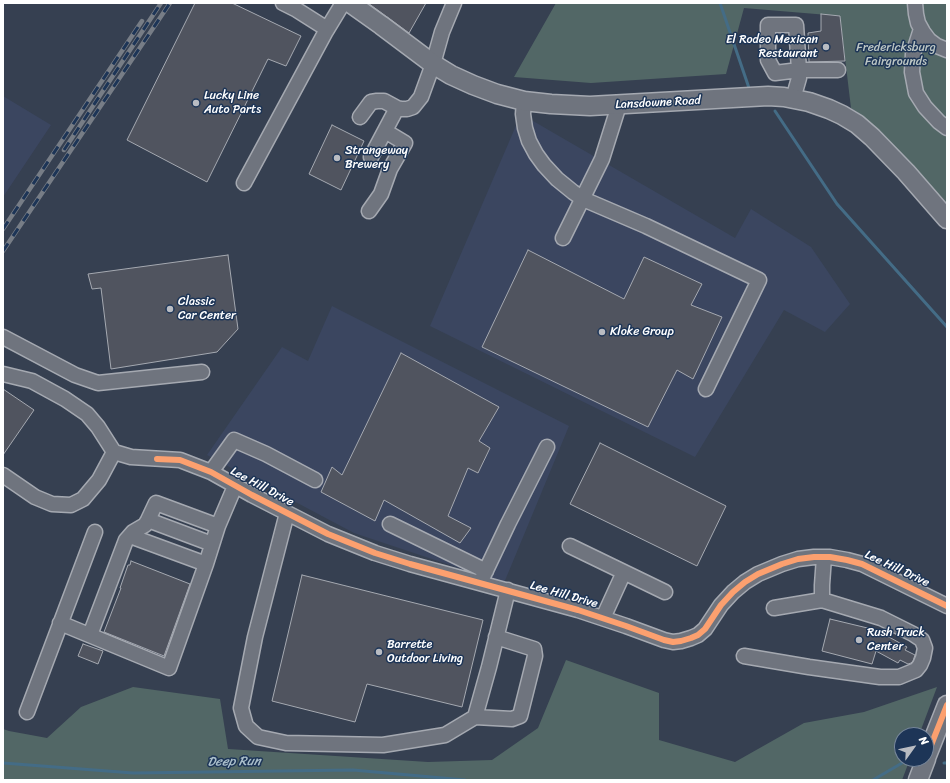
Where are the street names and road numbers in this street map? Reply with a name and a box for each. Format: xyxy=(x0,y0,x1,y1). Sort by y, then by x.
street label: Lansdowne Road xyxy=(615,94,701,112)
street label: Lee Hill Drive xyxy=(228,464,296,510)
street label: Lee Hill Drive xyxy=(862,548,932,590)
street label: Lee Hill Drive xyxy=(528,578,600,612)

